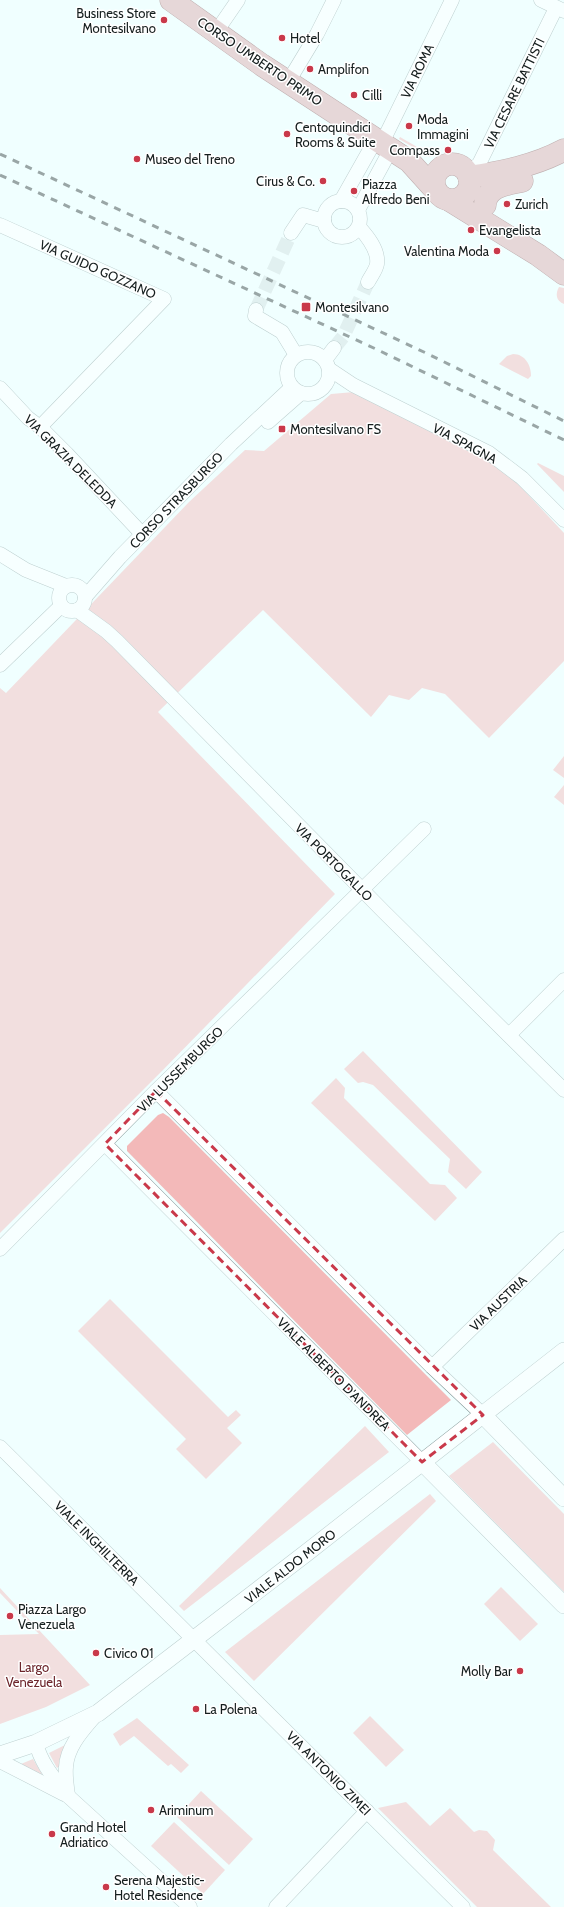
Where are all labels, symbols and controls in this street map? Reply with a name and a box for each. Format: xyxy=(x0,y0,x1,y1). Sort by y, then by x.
place label: Business Store Montesilvano xyxy=(76,5,156,36)
street label: CORSO UMBERTO PRIMO xyxy=(195,13,325,109)
marker: Business Store Montesilvano xyxy=(159,15,169,25)
place label: Hotel xyxy=(290,30,320,46)
marker: Hotel xyxy=(277,33,287,43)
street label: VIA CESARE BATTISTI xyxy=(480,35,548,151)
street label: VIA ROMA xyxy=(397,41,437,101)
place label: Amplifon xyxy=(318,61,369,77)
marker: Amplifon xyxy=(305,64,315,74)
place label: Cilli xyxy=(362,87,382,103)
marker: Cilli xyxy=(349,90,359,100)
place label: Moda Immagini xyxy=(417,111,469,142)
place label: Centoquindici Rooms & Suite xyxy=(295,119,376,150)
marker: Moda Immagini xyxy=(404,121,414,131)
marker: Centoquindici Rooms & Suite xyxy=(282,129,292,139)
place label: Compass xyxy=(389,142,441,158)
marker: Compass xyxy=(443,145,453,155)
place label: Museo del Treno xyxy=(145,151,235,167)
marker: Museo del Treno xyxy=(132,154,142,164)
place label: Cirus & Co. xyxy=(256,173,315,189)
marker: Cirus & Co. xyxy=(318,176,328,186)
place label: Piazza Alfredo Beni xyxy=(362,176,430,207)
marker: Piazza Alfredo Beni xyxy=(349,186,359,196)
place label: Zurich xyxy=(515,196,548,212)
marker: Zurich xyxy=(502,199,512,209)
place label: Evangelista xyxy=(479,222,542,238)
marker: Evangelista xyxy=(466,225,476,235)
street label: VIA GUIDO GOZZANO xyxy=(37,236,159,302)
place label: Valentina Moda xyxy=(404,243,490,259)
marker: Valentina Moda xyxy=(492,246,502,256)
place label: Montesilvano xyxy=(315,299,389,315)
marker: Montesilvano xyxy=(300,301,312,313)
street label: VIA GRAZIA DELEDDA xyxy=(21,411,121,511)
street label: VIA SPAGNA xyxy=(430,419,500,467)
place label: Montesilvano FS xyxy=(290,421,382,437)
marker: Montesilvano FS xyxy=(277,424,287,434)
street label: CORSO STRASBURGO xyxy=(126,448,226,552)
street label: VIA PORTOGALLO xyxy=(292,820,376,904)
street label: VIA LUSSEMBURGO xyxy=(134,1023,226,1115)
street label: VIA AUSTRIA xyxy=(466,1272,530,1334)
street label: VIALE ALBERTO D'ANDREA xyxy=(274,1314,394,1434)
street label: VIALE INGHILTERRA xyxy=(51,1497,143,1589)
street label: VIALE ALDO MORO xyxy=(241,1525,339,1607)
place label: Piazza Largo Venezuela xyxy=(18,1601,86,1632)
marker: Piazza Largo Venezuela xyxy=(5,1611,15,1621)
place label: Civico 01 xyxy=(104,1645,154,1661)
marker: Civico 01 xyxy=(91,1648,101,1658)
park label: Largo Venezuela xyxy=(6,1659,63,1690)
place label: Molly Bar xyxy=(461,1663,513,1679)
marker: Molly Bar xyxy=(515,1666,525,1676)
place label: La Polena xyxy=(204,1701,258,1717)
marker: La Polena xyxy=(191,1704,201,1714)
street label: VIA ANTONIO ZIMEI xyxy=(283,1727,375,1819)
place label: Ariminum xyxy=(159,1802,214,1818)
marker: Ariminum xyxy=(146,1805,156,1815)
place label: Grand Hotel Adriatico xyxy=(60,1819,126,1850)
marker: Grand Hotel Adriatico xyxy=(47,1829,57,1839)
place label: Serena Majestic- Hotel Residence xyxy=(114,1872,205,1903)
marker: Serena Majestic- Hotel Residence xyxy=(101,1882,111,1892)

